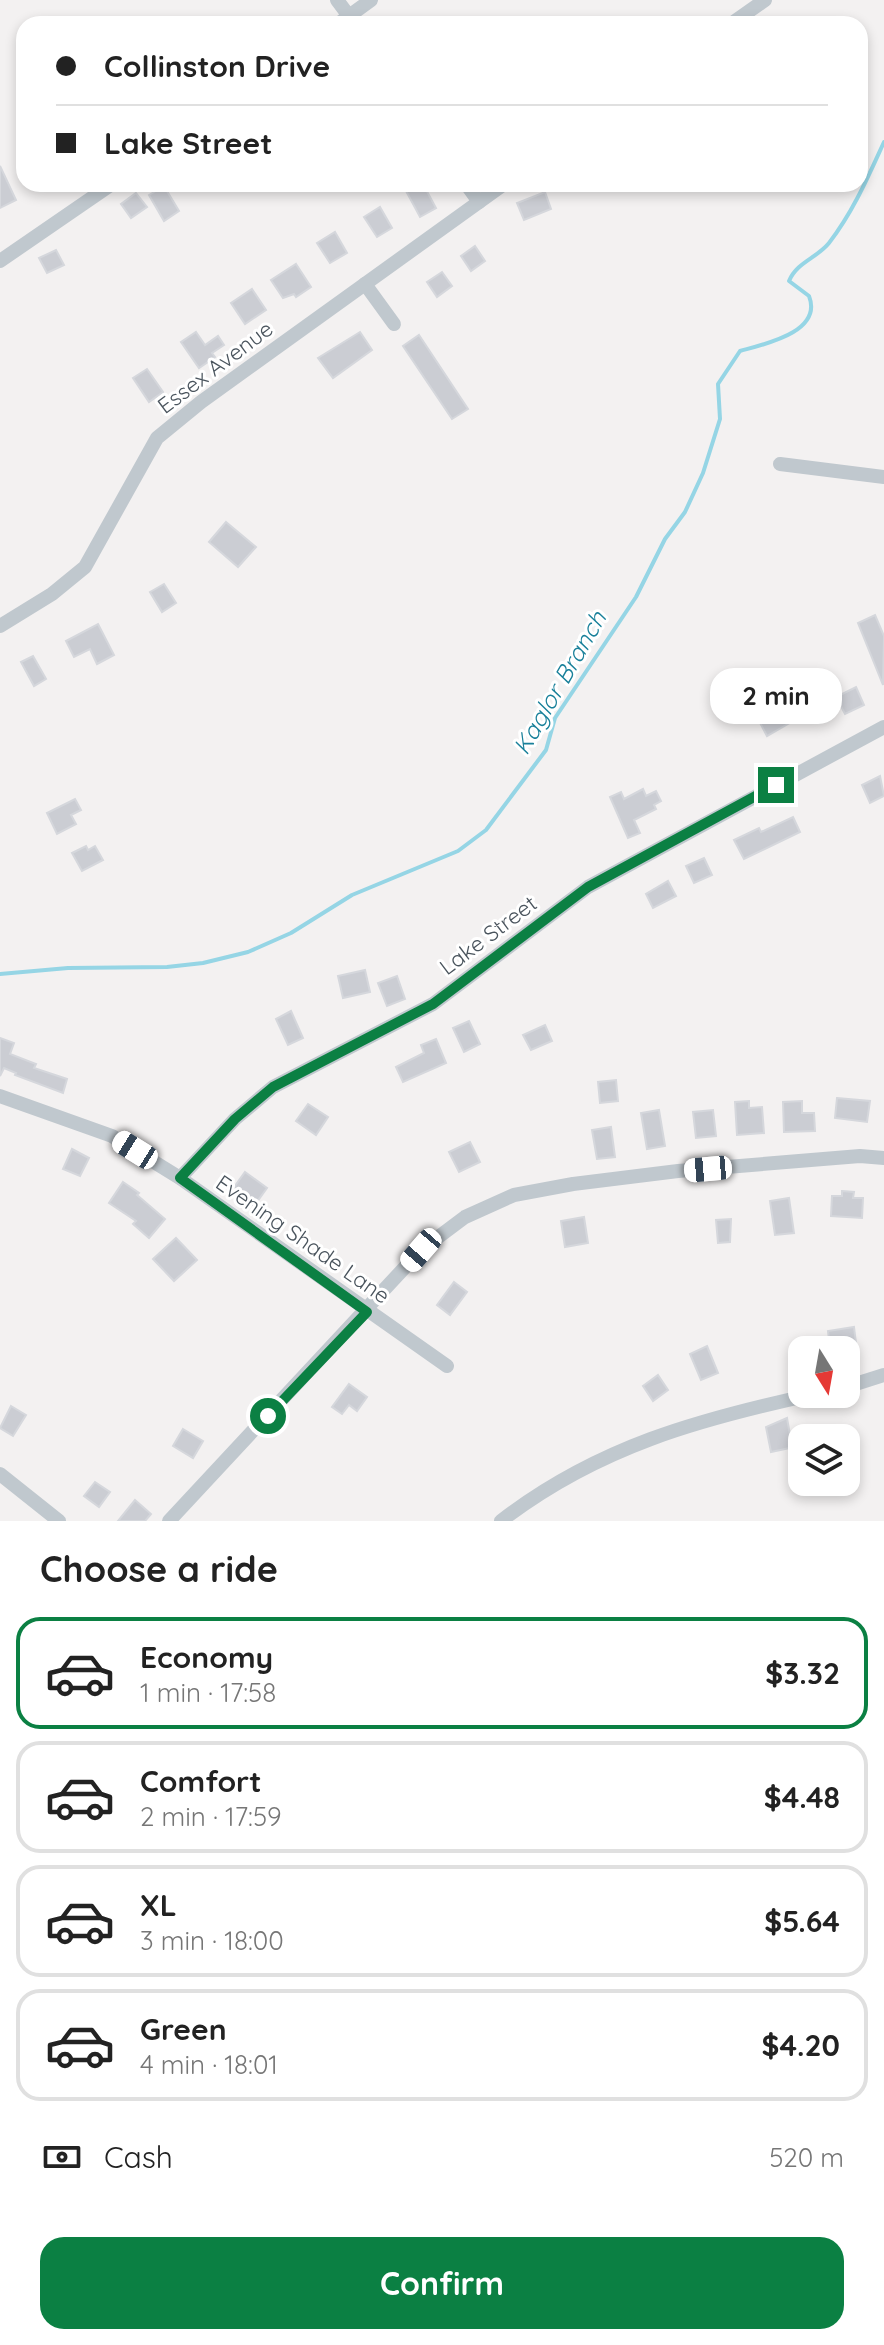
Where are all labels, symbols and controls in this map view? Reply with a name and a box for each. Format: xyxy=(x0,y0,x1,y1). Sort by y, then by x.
text: Collinston Drive xyxy=(104,47,330,85)
text: Lake Street xyxy=(104,124,272,162)
street label: Essex Avenue xyxy=(152,315,278,419)
water label: Kaglor Branch xyxy=(506,605,612,759)
callout: 2 min xyxy=(710,669,842,725)
text: 2 min xyxy=(742,679,810,712)
route end xyxy=(758,767,794,803)
street label: Lake Street xyxy=(434,889,542,981)
car xyxy=(108,1127,162,1173)
car xyxy=(683,1155,733,1183)
street label: Evening Shade Lane xyxy=(211,1168,395,1310)
car xyxy=(396,1224,446,1276)
north arrow xyxy=(788,1336,860,1408)
map controls xyxy=(788,1336,860,1496)
route start xyxy=(250,1398,286,1434)
button: layers xyxy=(788,1424,860,1496)
text: Choose a ride xyxy=(40,1546,278,1591)
icon: car xyxy=(44,1637,116,1709)
text: Economy xyxy=(140,1638,273,1676)
text: $3.32 xyxy=(765,1654,840,1692)
text: 1 min · 17:58 xyxy=(140,1676,276,1709)
icon: car xyxy=(44,1761,116,1833)
text: Comfort xyxy=(140,1762,261,1800)
text: $4.48 xyxy=(764,1778,840,1816)
text: 2 min · 17:59 xyxy=(140,1800,282,1833)
icon: car xyxy=(44,1885,116,1957)
text: XL xyxy=(140,1886,177,1924)
text: $5.64 xyxy=(764,1902,840,1940)
text: 3 min · 18:00 xyxy=(140,1924,284,1957)
icon: car xyxy=(44,2009,116,2081)
text: Green xyxy=(140,2010,227,2048)
text: $4.20 xyxy=(761,2026,840,2064)
text: 4 min · 18:01 xyxy=(140,2048,278,2081)
icon: cash xyxy=(40,2135,84,2179)
text: Cash xyxy=(104,2138,173,2176)
text: 520 m xyxy=(769,2141,844,2174)
button: Confirm xyxy=(40,2237,844,2329)

